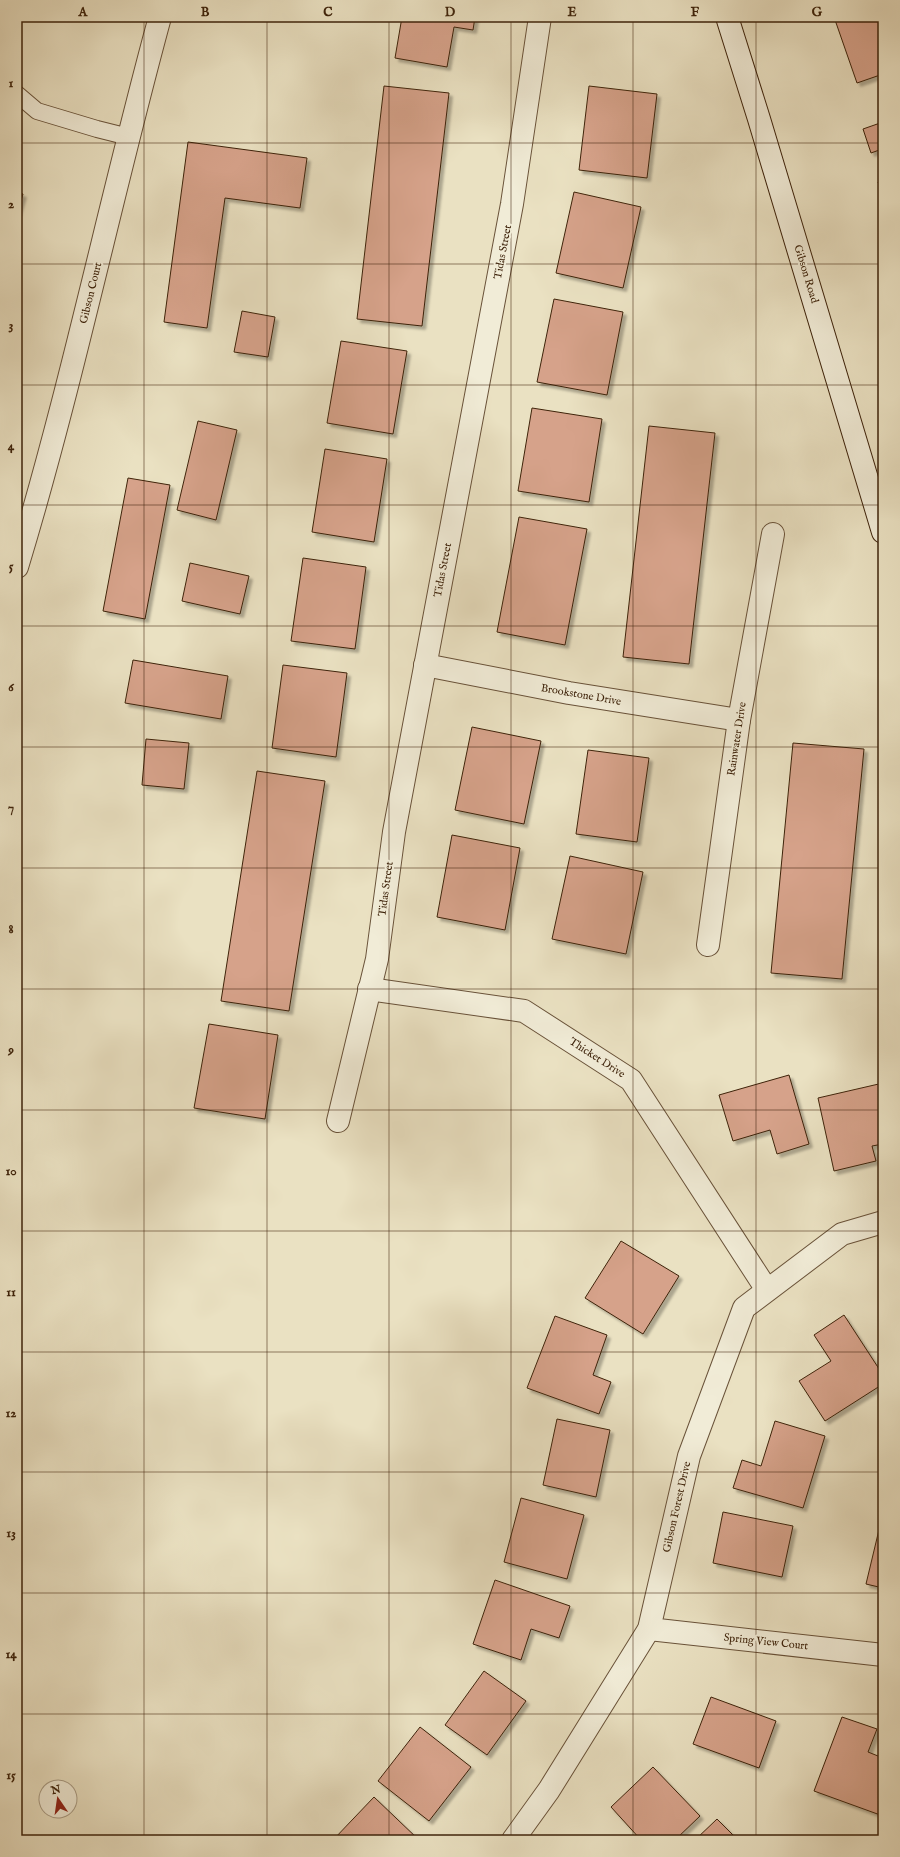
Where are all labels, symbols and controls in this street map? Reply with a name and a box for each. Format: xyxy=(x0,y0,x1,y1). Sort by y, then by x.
text: A xyxy=(78,4,89,21)
text: B xyxy=(201,4,210,21)
text: C xyxy=(323,4,333,21)
text: D xyxy=(445,4,456,21)
text: E xyxy=(567,4,577,21)
text: F xyxy=(691,4,700,21)
text: G xyxy=(812,4,823,21)
text: 1 xyxy=(9,75,14,92)
text: 2 xyxy=(8,196,14,213)
street label: Tidas Street xyxy=(491,223,515,280)
street label: Gibson Road xyxy=(790,243,822,305)
street label: Gibson Court xyxy=(77,261,105,325)
text: 3 xyxy=(9,317,14,334)
text: 4 xyxy=(8,438,15,455)
street label: Tidas Street xyxy=(431,541,455,598)
text: 5 xyxy=(9,558,14,575)
text: 6 xyxy=(8,679,14,696)
street label: Brookstone Drive xyxy=(540,681,622,709)
street label: Rainwater Drive xyxy=(724,701,750,777)
text: 7 xyxy=(8,800,14,817)
street label: Tidas Street xyxy=(375,861,397,917)
text: 8 xyxy=(8,921,14,938)
street label: Thicket Drive xyxy=(566,1035,628,1081)
text: 9 xyxy=(7,1042,14,1059)
text: 10 xyxy=(5,1163,17,1180)
text: 11 xyxy=(6,1284,16,1301)
text: 12 xyxy=(6,1405,16,1422)
street label: Gibson Forest Drive xyxy=(660,1460,694,1554)
text: 13 xyxy=(6,1525,16,1542)
street label: Spring View Court xyxy=(723,1631,809,1653)
text: 14 xyxy=(5,1646,17,1663)
text: 15 xyxy=(6,1767,16,1784)
north arrow xyxy=(38,1779,78,1819)
text: N xyxy=(49,1782,63,1798)

